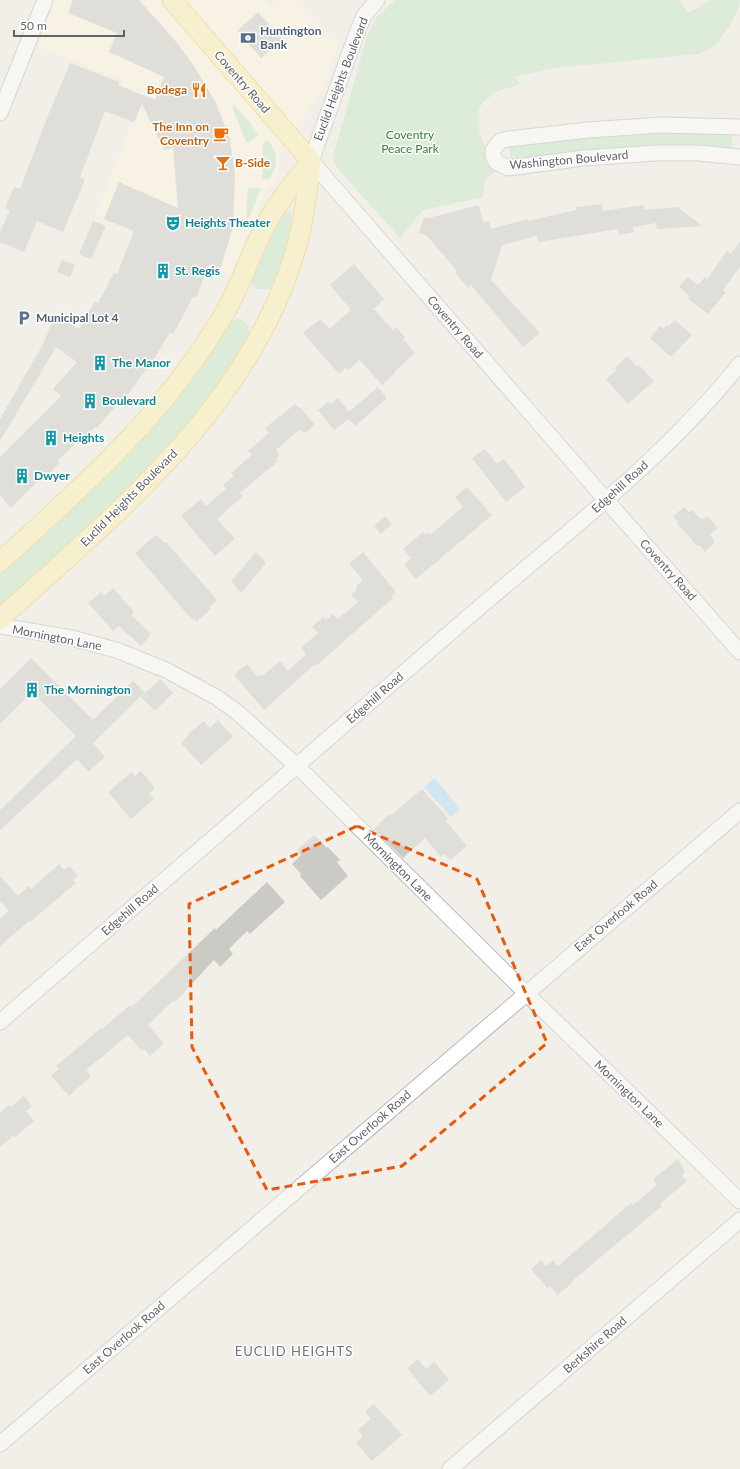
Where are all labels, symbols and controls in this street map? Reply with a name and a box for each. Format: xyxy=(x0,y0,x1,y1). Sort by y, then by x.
scale bar xyxy=(14,12,124,38)
street label: Euclid Heights Boulevard xyxy=(310,15,371,143)
text: 50 m xyxy=(20,18,47,33)
place label: Huntington Bank xyxy=(260,23,322,52)
bank icon: Huntington Bank xyxy=(239,29,257,47)
street label: Coventry Road xyxy=(211,47,274,116)
restaurant icon: Bodega xyxy=(190,81,208,99)
place label: Bodega xyxy=(147,82,187,97)
place label: The Inn on Coventry xyxy=(152,119,210,148)
cafe icon: The Inn on Coventry xyxy=(212,125,230,143)
park label: Coventry Peace Park xyxy=(381,127,440,156)
street label: Washington Boulevard xyxy=(509,147,629,172)
bar icon: B-Side xyxy=(214,154,232,172)
place label: B-Side xyxy=(235,155,271,170)
theatre icon: Heights Theater xyxy=(164,214,182,232)
place label: Heights Theater xyxy=(185,215,271,230)
building icon: St. Regis xyxy=(154,262,172,280)
place label: St. Regis xyxy=(175,263,220,278)
street label: Coventry Road xyxy=(424,292,487,361)
parking icon: Municipal Lot 4 xyxy=(15,309,33,327)
place label: Municipal Lot 4 xyxy=(36,310,119,325)
building icon: The Manor xyxy=(91,354,109,372)
place label: The Manor xyxy=(112,355,171,370)
building icon: Boulevard xyxy=(81,392,99,410)
place label: Boulevard xyxy=(102,393,156,408)
building icon: Heights xyxy=(42,429,60,447)
place label: Heights xyxy=(63,430,104,445)
street label: Euclid Heights Boulevard xyxy=(77,446,180,549)
street label: Edgehill Road xyxy=(588,457,651,516)
building icon: Dwyer xyxy=(13,467,31,485)
place label: Dwyer xyxy=(34,468,70,483)
street label: Coventry Road xyxy=(637,536,700,604)
street label: Mornington Lane xyxy=(11,621,103,654)
street label: Edgehill Road xyxy=(343,669,406,727)
building icon: The Mornington xyxy=(23,681,41,699)
place label: The Mornington xyxy=(44,682,131,697)
street label: Mornington Lane xyxy=(361,829,436,904)
street label: East Overlook Road xyxy=(571,876,660,955)
street label: Edgehill Road xyxy=(98,881,161,939)
street label: Mornington Lane xyxy=(592,1057,667,1131)
street label: East Overlook Road xyxy=(326,1087,414,1166)
street label: East Overlook Road xyxy=(80,1298,168,1377)
street label: Berkshire Road xyxy=(560,1313,630,1376)
district label: EUCLID HEIGHTS xyxy=(235,1343,353,1359)

